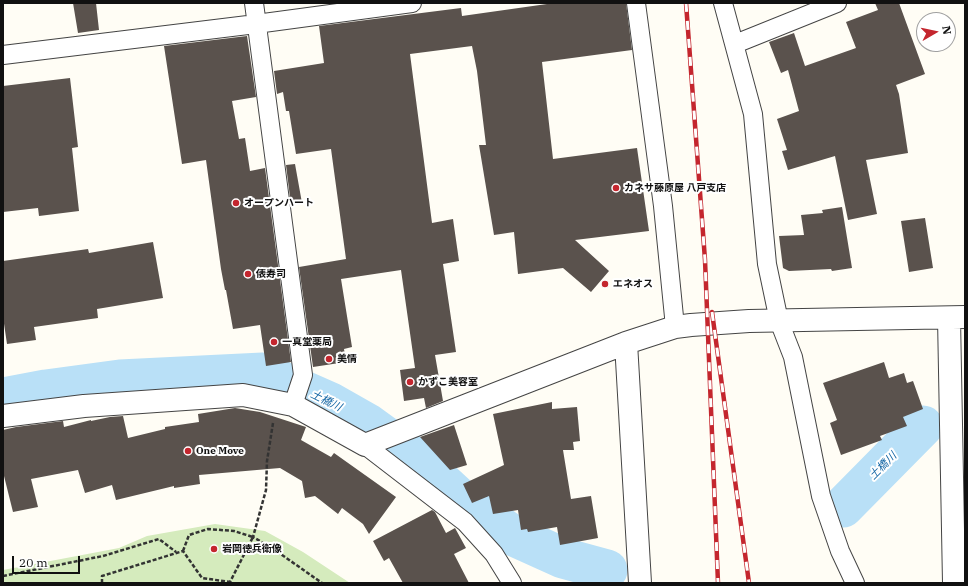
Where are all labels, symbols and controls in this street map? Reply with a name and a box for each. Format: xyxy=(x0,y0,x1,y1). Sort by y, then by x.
north arrow xyxy=(916,12,956,52)
text: N xyxy=(939,25,954,36)
place label: カネサ藤原屋 八戸支店 xyxy=(624,182,726,194)
marker: カネサ藤原屋 八戸支店 xyxy=(611,183,621,193)
place label: オープンハート xyxy=(244,197,314,209)
marker: オープンハート xyxy=(231,198,241,208)
place label: 俵寿司 xyxy=(256,268,286,280)
marker: 俵寿司 xyxy=(243,269,253,279)
place label: エネオス xyxy=(613,278,653,290)
marker: エネオス xyxy=(600,279,610,289)
place label: 一真堂薬局 xyxy=(282,336,332,348)
marker: 一真堂薬局 xyxy=(269,337,279,347)
place label: 美情 xyxy=(337,353,357,365)
marker: 美情 xyxy=(324,354,334,364)
place label: かずこ美容室 xyxy=(418,376,478,388)
marker: かずこ美容室 xyxy=(405,377,415,387)
water label: 土橋川 xyxy=(308,388,344,414)
place label: One Move xyxy=(196,445,244,457)
marker: One Move xyxy=(183,446,193,456)
water label: 土橋川 xyxy=(867,450,899,482)
place label: 岩岡徳兵衛像 xyxy=(222,543,282,555)
marker: 岩岡徳兵衛像 xyxy=(209,544,219,554)
scale bar xyxy=(14,548,82,574)
text: 20 m xyxy=(19,555,48,570)

